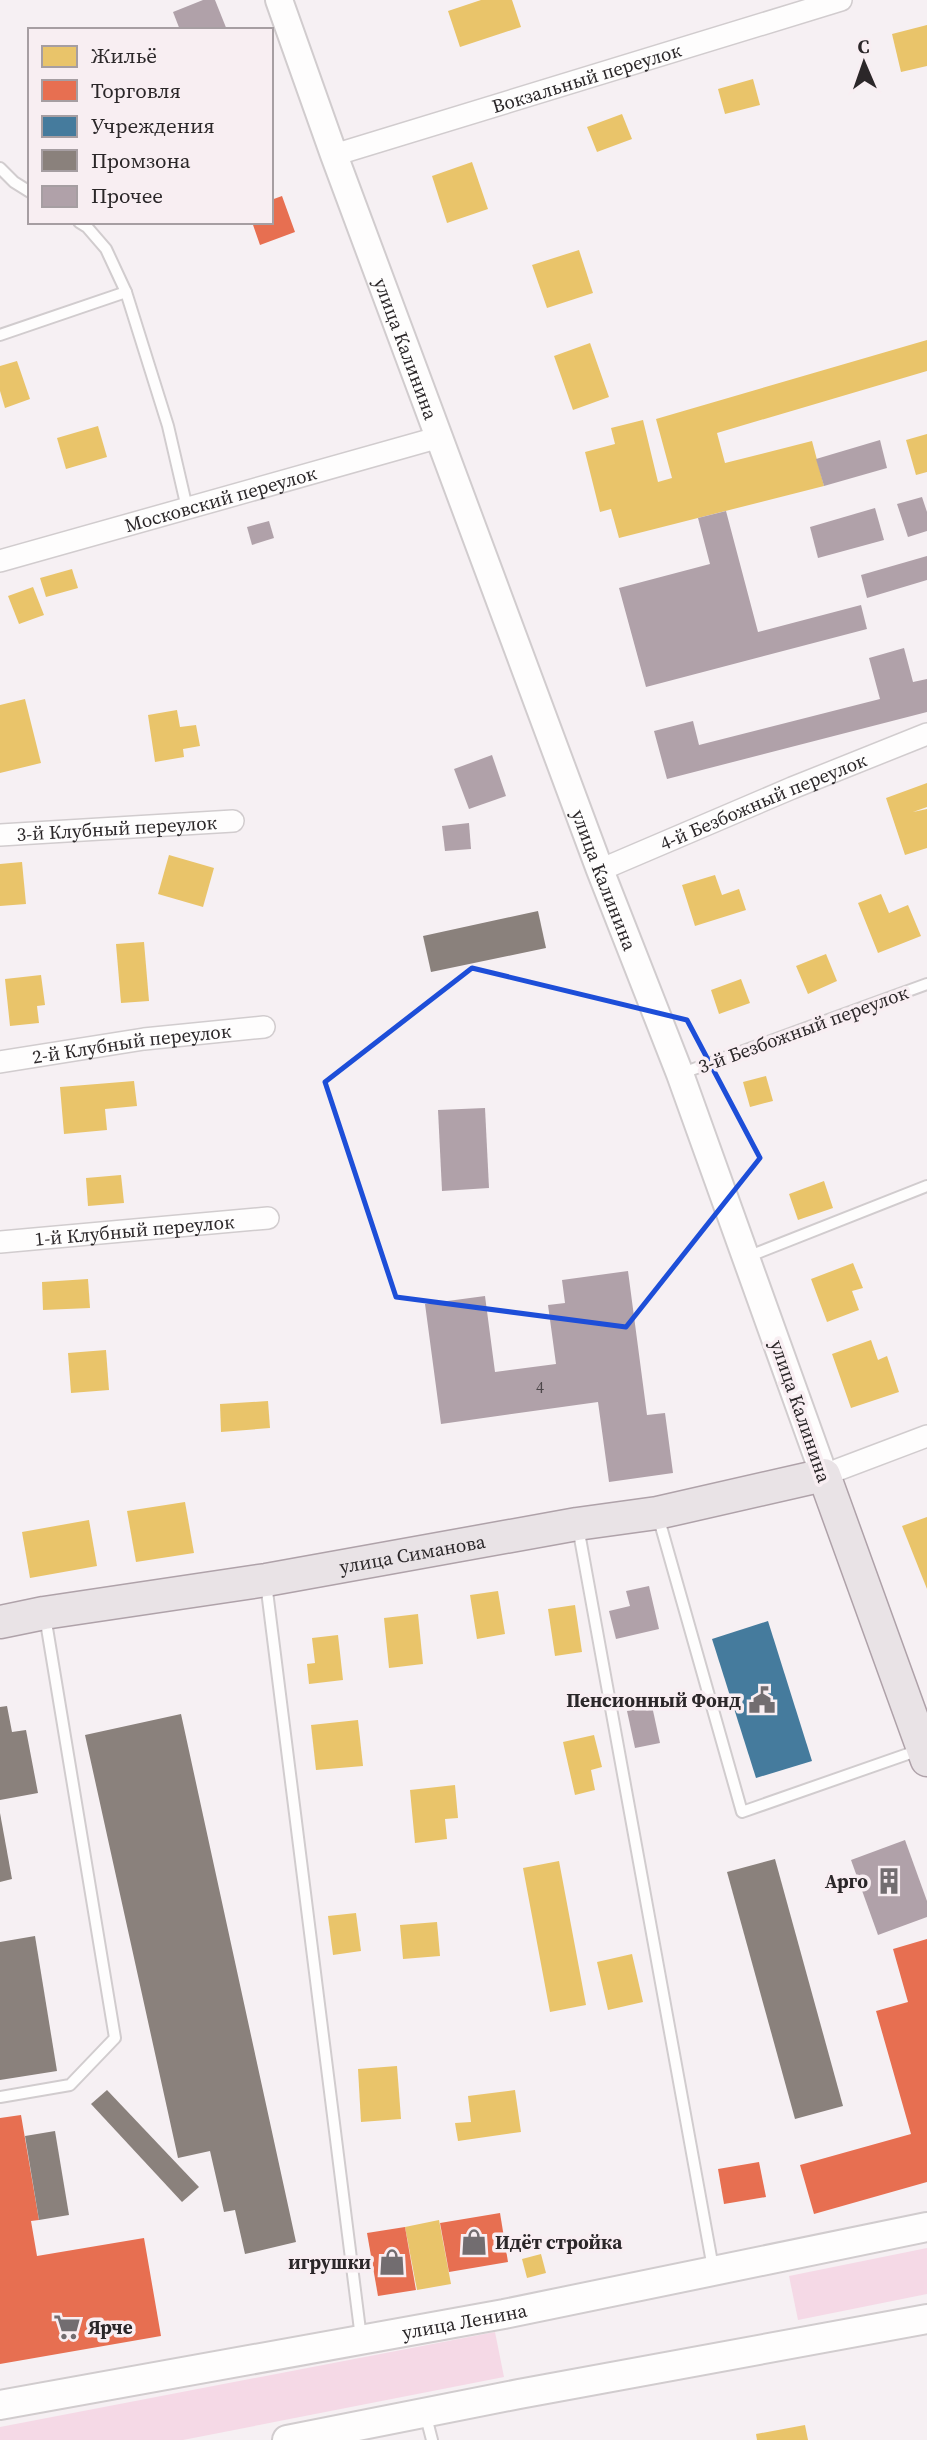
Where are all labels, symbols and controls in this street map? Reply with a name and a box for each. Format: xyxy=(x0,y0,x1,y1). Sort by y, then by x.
legend xyxy=(28,28,273,224)
north arrow xyxy=(829,28,899,98)
text: С xyxy=(857,33,870,59)
street label: Вокзальный переулок xyxy=(489,36,685,119)
text: Жильё xyxy=(91,41,157,70)
text: Торговля xyxy=(91,76,181,105)
text: Учреждения xyxy=(91,111,215,140)
text: Промзона xyxy=(91,146,191,175)
text: Прочее xyxy=(91,181,163,210)
street label: улица Калинина xyxy=(368,274,444,423)
street label: Московский переулок xyxy=(122,459,320,538)
street label: 4-й Безбожный переулок xyxy=(656,746,871,856)
street label: улица Калинина xyxy=(566,806,643,954)
street label: 3-й Клубный переулок xyxy=(16,809,218,847)
street label: 3-й Безбожный переулок xyxy=(694,979,912,1079)
street label: 2-й Клубный переулок xyxy=(30,1017,233,1070)
street label: 1-й Клубный переулок xyxy=(33,1208,236,1252)
street label: улица Калинина xyxy=(764,1336,838,1486)
house number: 4 xyxy=(536,1376,544,1398)
street label: улица Симанова xyxy=(337,1528,488,1580)
public building icon: Пенсионный Фонд xyxy=(747,1685,777,1715)
place label: Пенсионный Фонд xyxy=(566,1687,741,1713)
building icon: Арго xyxy=(874,1866,904,1896)
place label: Арго xyxy=(825,1868,868,1894)
shop icon: Идёт стройка xyxy=(459,2227,489,2257)
place label: Идёт стройка xyxy=(495,2229,623,2255)
shop icon: игрушки xyxy=(377,2247,407,2277)
place label: игрушки xyxy=(288,2249,371,2275)
street label: улица Ленина xyxy=(400,2297,530,2345)
supermarket icon: Ярче xyxy=(52,2312,82,2342)
place label: Ярче xyxy=(88,2314,133,2340)

